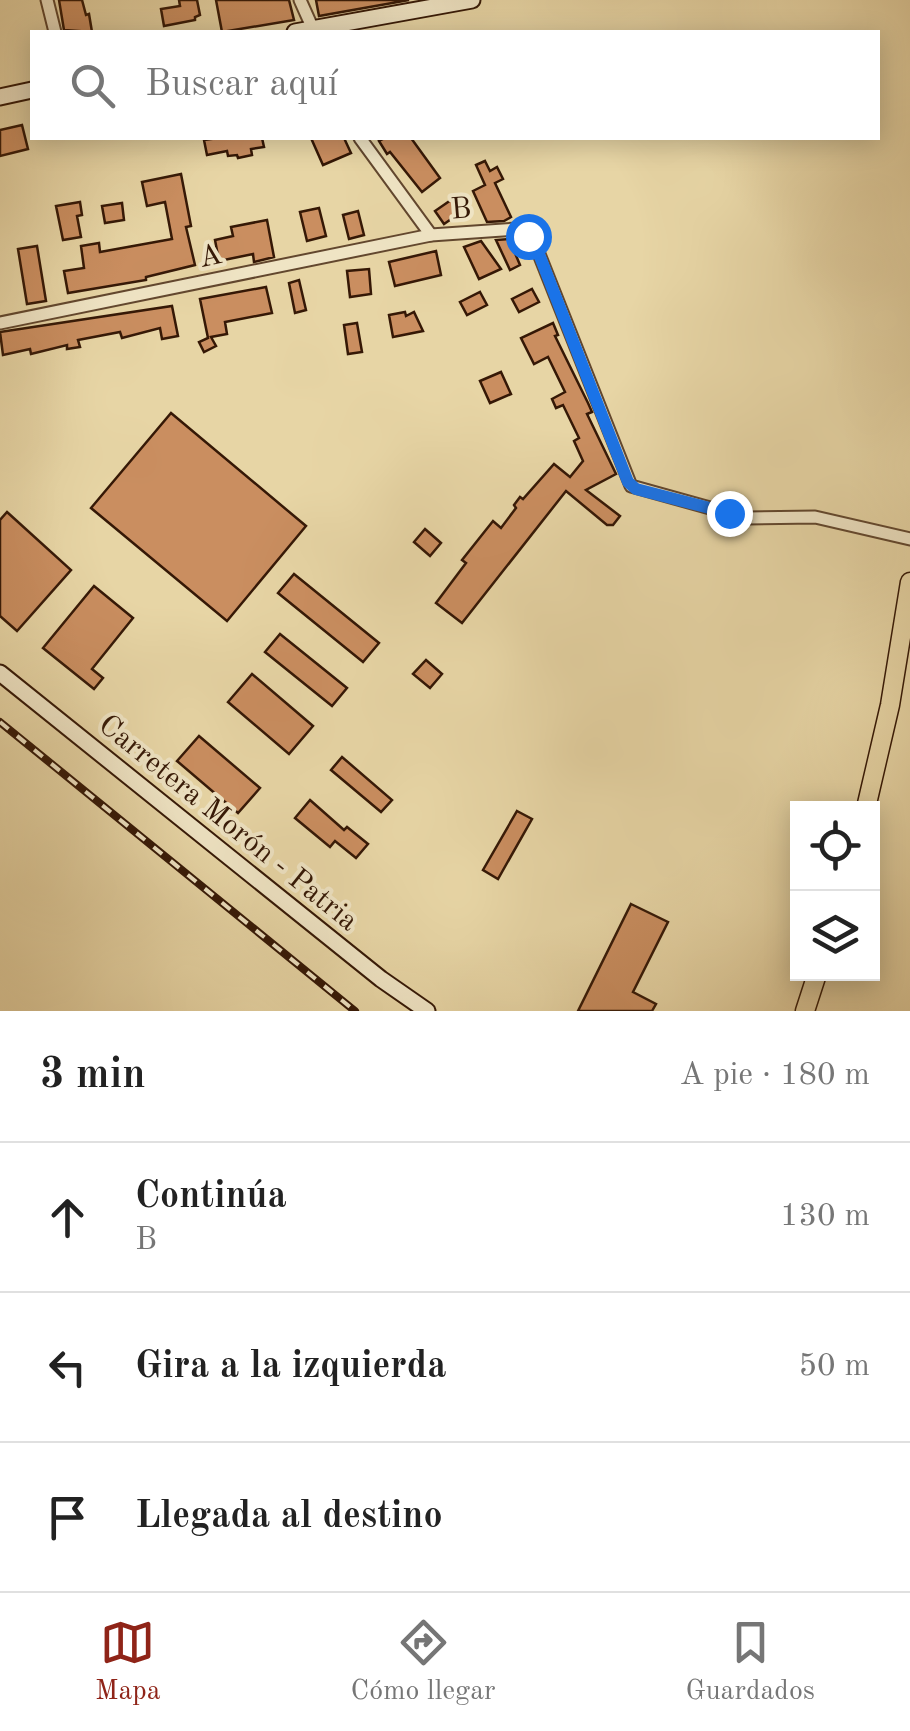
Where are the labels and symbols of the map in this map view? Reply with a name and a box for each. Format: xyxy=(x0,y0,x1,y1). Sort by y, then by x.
street label: B xyxy=(450,194,473,226)
route start xyxy=(506,214,552,260)
street label: A xyxy=(196,240,225,274)
route end xyxy=(707,491,753,537)
street label: Carretera Morón - Patria xyxy=(92,710,363,937)

